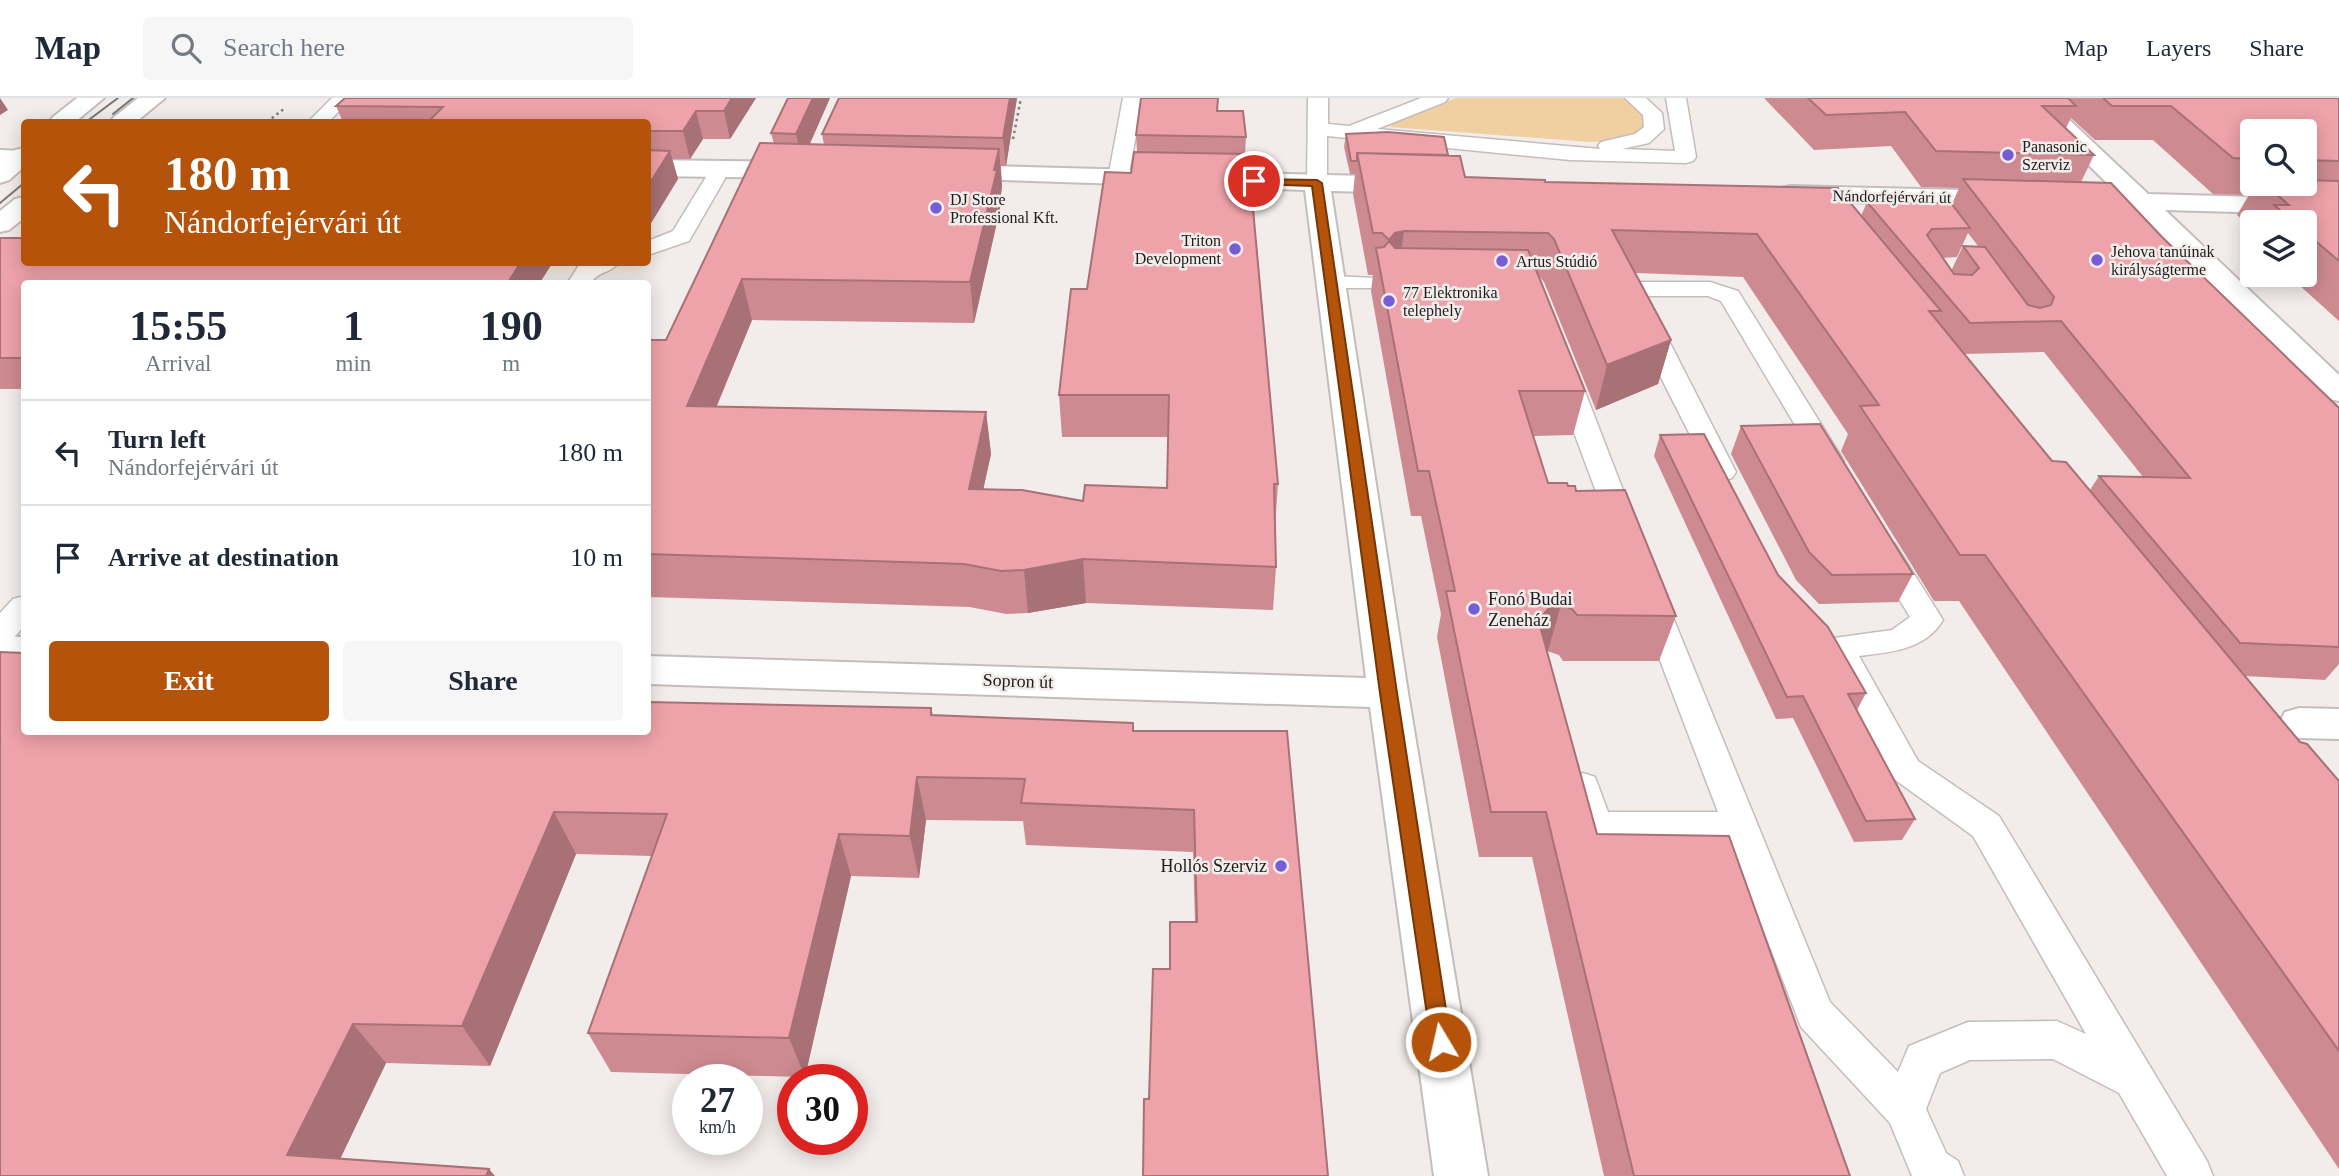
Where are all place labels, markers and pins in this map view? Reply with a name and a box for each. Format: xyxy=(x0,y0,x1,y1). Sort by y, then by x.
place label: Panasonic Szerviz xyxy=(2022,138,2087,173)
marker: Panasonic Szerviz xyxy=(2000,147,2016,163)
pin xyxy=(1224,151,1284,211)
place label: DJ Store Professional Kft. xyxy=(950,191,1058,226)
marker: DJ Store Professional Kft. xyxy=(928,200,944,216)
place label: Triton Development xyxy=(1135,232,1222,268)
marker: Triton Development xyxy=(1227,241,1243,257)
place label: Jehova tanúinak királyságterme xyxy=(2111,243,2215,279)
marker: Jehova tanúinak királyságterme xyxy=(2089,252,2105,268)
marker: Artus Stúdió xyxy=(1494,253,1510,269)
place label: Artus Stúdió xyxy=(1516,253,1597,270)
place label: 77 Elektronika telephely xyxy=(1403,284,1498,320)
marker: 77 Elektronika telephely xyxy=(1381,293,1397,309)
place label: Fonó Budai Zeneház xyxy=(1488,589,1573,630)
marker: Fonó Budai Zeneház xyxy=(1466,601,1482,617)
place label: Hollós Szerviz xyxy=(1161,856,1267,876)
marker: Hollós Szerviz xyxy=(1273,858,1289,874)

